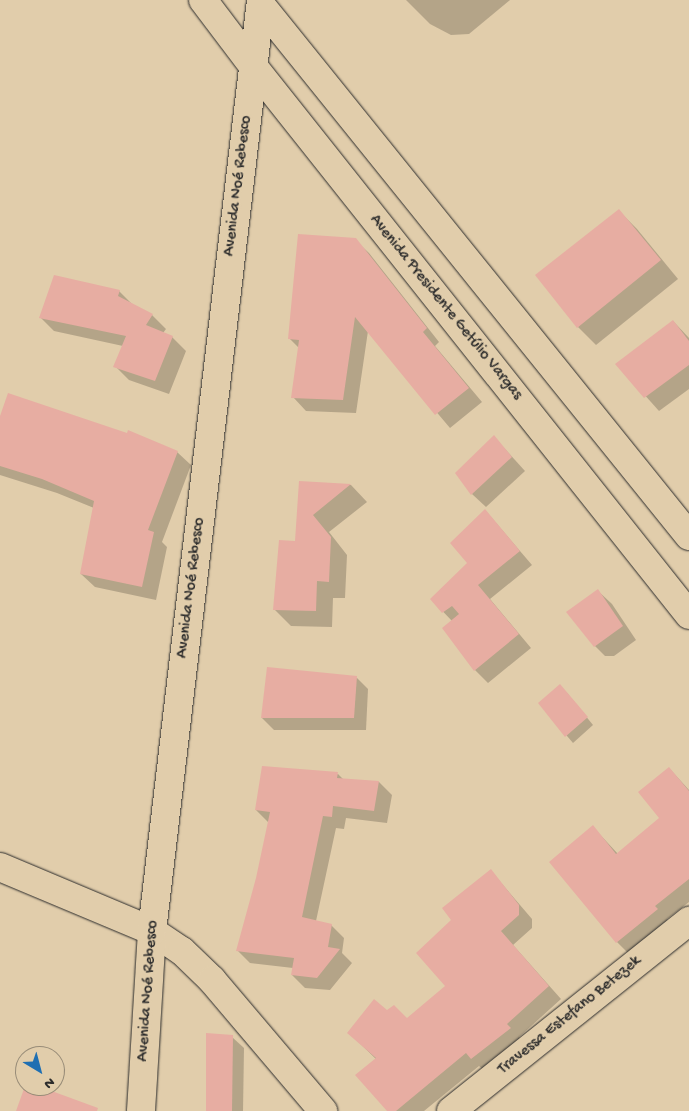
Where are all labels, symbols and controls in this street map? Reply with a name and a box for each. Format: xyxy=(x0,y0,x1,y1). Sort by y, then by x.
street label: Avenida Noé Rebesco xyxy=(221,115,257,257)
street label: Avenida Presidente Getúlio Vargas xyxy=(364,212,526,404)
street label: Avenida Noé Rebesco xyxy=(174,517,210,659)
street label: Avenida Noé Rebesco xyxy=(134,920,164,1062)
street label: Travessa Estefano Betezek xyxy=(495,952,645,1080)
north arrow xyxy=(15,1046,65,1096)
text: N xyxy=(40,1073,57,1092)

